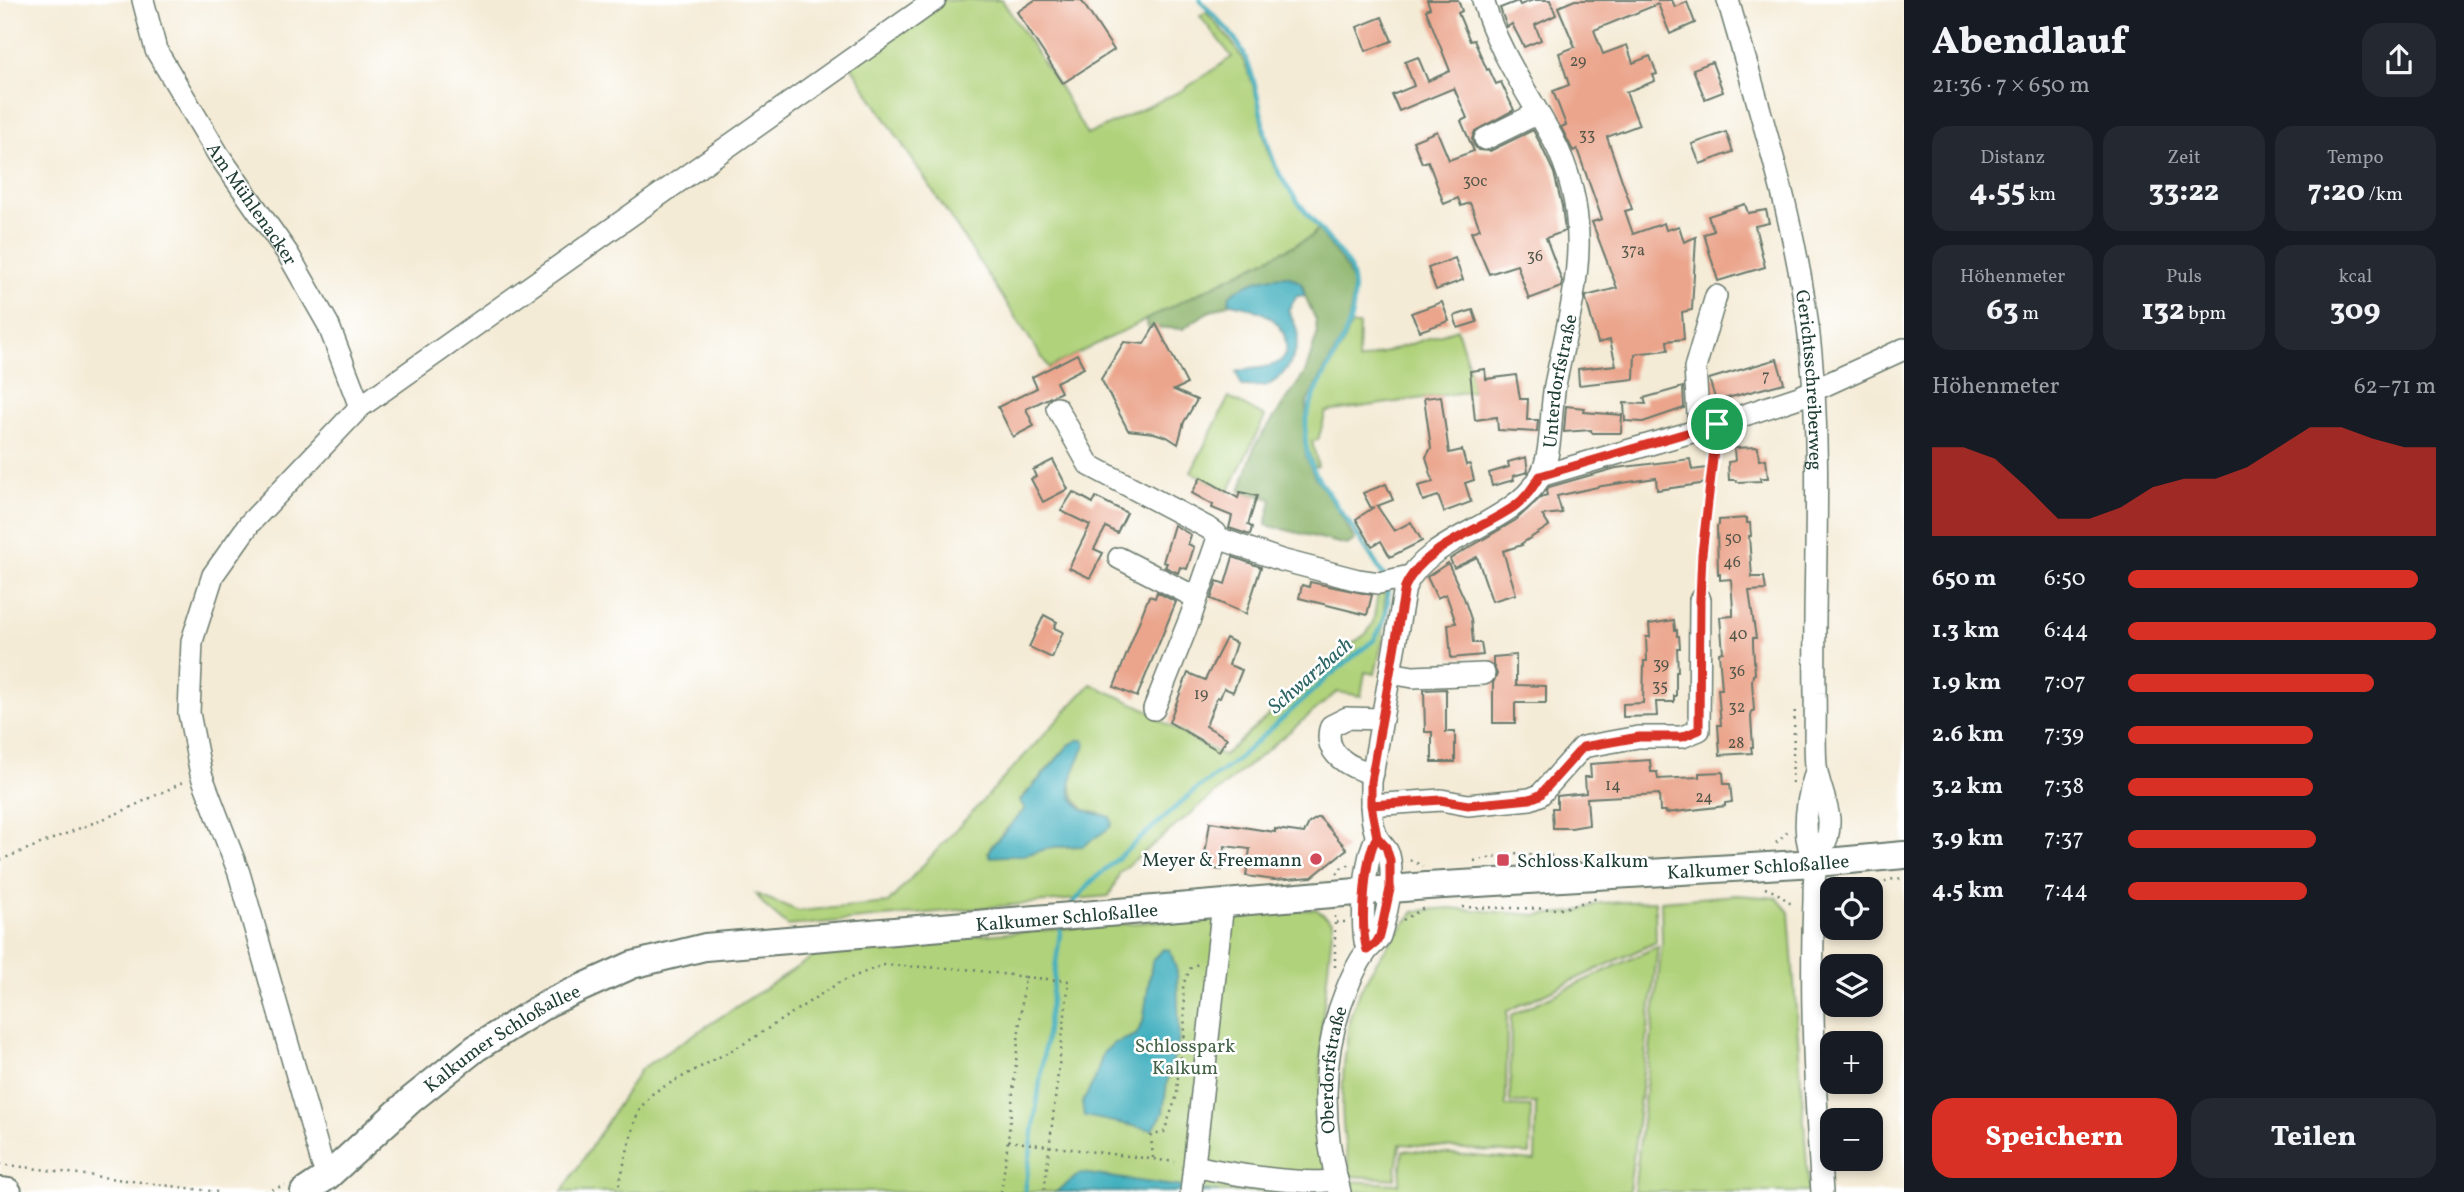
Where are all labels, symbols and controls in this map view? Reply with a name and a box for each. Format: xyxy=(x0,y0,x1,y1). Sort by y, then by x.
text: Abendlauf xyxy=(1932,17,2126,70)
button: share xyxy=(2362,23,2436,97)
house number: 29 xyxy=(1570,51,1586,73)
text: 21:36 · 7 × 650 m xyxy=(1932,70,2090,102)
house number: 33 xyxy=(1579,125,1595,147)
street label: Am Mühlenacker xyxy=(199,138,303,270)
text: Distanz xyxy=(1980,145,2045,171)
text: Zeit xyxy=(2167,145,2201,171)
text: Tempo xyxy=(2327,145,2384,171)
house number: 30c xyxy=(1463,171,1487,193)
text: 4.55 xyxy=(1969,171,2025,213)
text: 33:22 xyxy=(2149,171,2219,213)
text: 7:20 xyxy=(2308,171,2365,213)
text: km xyxy=(2025,182,2056,208)
text: /km xyxy=(2365,182,2403,208)
house number: 37a xyxy=(1621,240,1645,262)
house number: 36 xyxy=(1527,246,1543,268)
text: Höhenmeter xyxy=(1960,264,2065,290)
text: Puls xyxy=(2166,264,2202,290)
text: kcal xyxy=(2338,264,2372,290)
street label: Gerichtsschreiberweg xyxy=(1788,288,1828,471)
text: 63 xyxy=(1986,290,2018,332)
text: 132 xyxy=(2142,290,2184,332)
text: 309 xyxy=(2330,290,2381,332)
text: m xyxy=(2018,301,2039,327)
text: bpm xyxy=(2184,301,2226,327)
street label: Unterdorfstraße xyxy=(1538,312,1585,450)
house number: 7 xyxy=(1762,366,1770,388)
text: Höhenmeter xyxy=(1932,371,2059,403)
text: 62–71 m xyxy=(2354,371,2436,403)
pin xyxy=(1687,394,1747,454)
icon: arrive xyxy=(1698,405,1736,443)
house number: 50 xyxy=(1725,528,1742,550)
house number: 46 xyxy=(1723,552,1741,574)
text: 650 m xyxy=(1932,563,1996,595)
text: 6:50 xyxy=(2044,563,2086,595)
text: 1.3 km xyxy=(1932,615,2000,647)
text: 6:44 xyxy=(2044,615,2089,647)
house number: 40 xyxy=(1729,624,1747,646)
water label: Schwarzbach xyxy=(1262,631,1360,721)
house number: 39 xyxy=(1653,654,1669,676)
house number: 36 xyxy=(1729,661,1745,683)
text: 1.9 km xyxy=(1932,667,2001,699)
text: 7:07 xyxy=(2044,667,2086,699)
house number: 35 xyxy=(1652,676,1668,698)
house number: 19 xyxy=(1194,684,1208,706)
house number: 32 xyxy=(1729,697,1745,719)
text: 2.6 km xyxy=(1932,719,2004,751)
text: 7:39 xyxy=(2044,719,2084,751)
house number: 28 xyxy=(1728,733,1744,755)
text: 3.2 km xyxy=(1932,771,2003,803)
text: 7:38 xyxy=(2044,771,2084,803)
house number: 14 xyxy=(1605,775,1621,797)
house number: 24 xyxy=(1695,787,1713,809)
text: 3.9 km xyxy=(1932,823,2004,855)
text: 7:37 xyxy=(2044,823,2084,855)
place label: Meyer & Freemann xyxy=(1142,848,1302,874)
place label: Schloss Kalkum xyxy=(1517,849,1649,875)
street label: Kalkumer Schloßallee xyxy=(1666,849,1850,887)
marker: Meyer & Freemann xyxy=(1308,851,1324,867)
marker: Schloss Kalkum xyxy=(1495,852,1511,868)
text: 4.5 km xyxy=(1932,875,2004,907)
text: 7:44 xyxy=(2044,875,2088,907)
map controls xyxy=(1820,877,1883,1171)
button: locate xyxy=(1820,877,1883,940)
street label: Kalkumer Schloßallee xyxy=(975,898,1159,939)
button: layers xyxy=(1820,954,1883,1017)
street label: Kalkumer Schloßallee xyxy=(419,979,585,1100)
street label: Oberdorfstraße xyxy=(1315,1003,1355,1135)
button: + xyxy=(1820,1031,1883,1094)
park label: Schlosspark Kalkum xyxy=(1135,1034,1235,1082)
button: Speichern xyxy=(1932,1098,2177,1178)
button: Teilen xyxy=(2191,1098,2436,1178)
button: − xyxy=(1820,1108,1883,1171)

